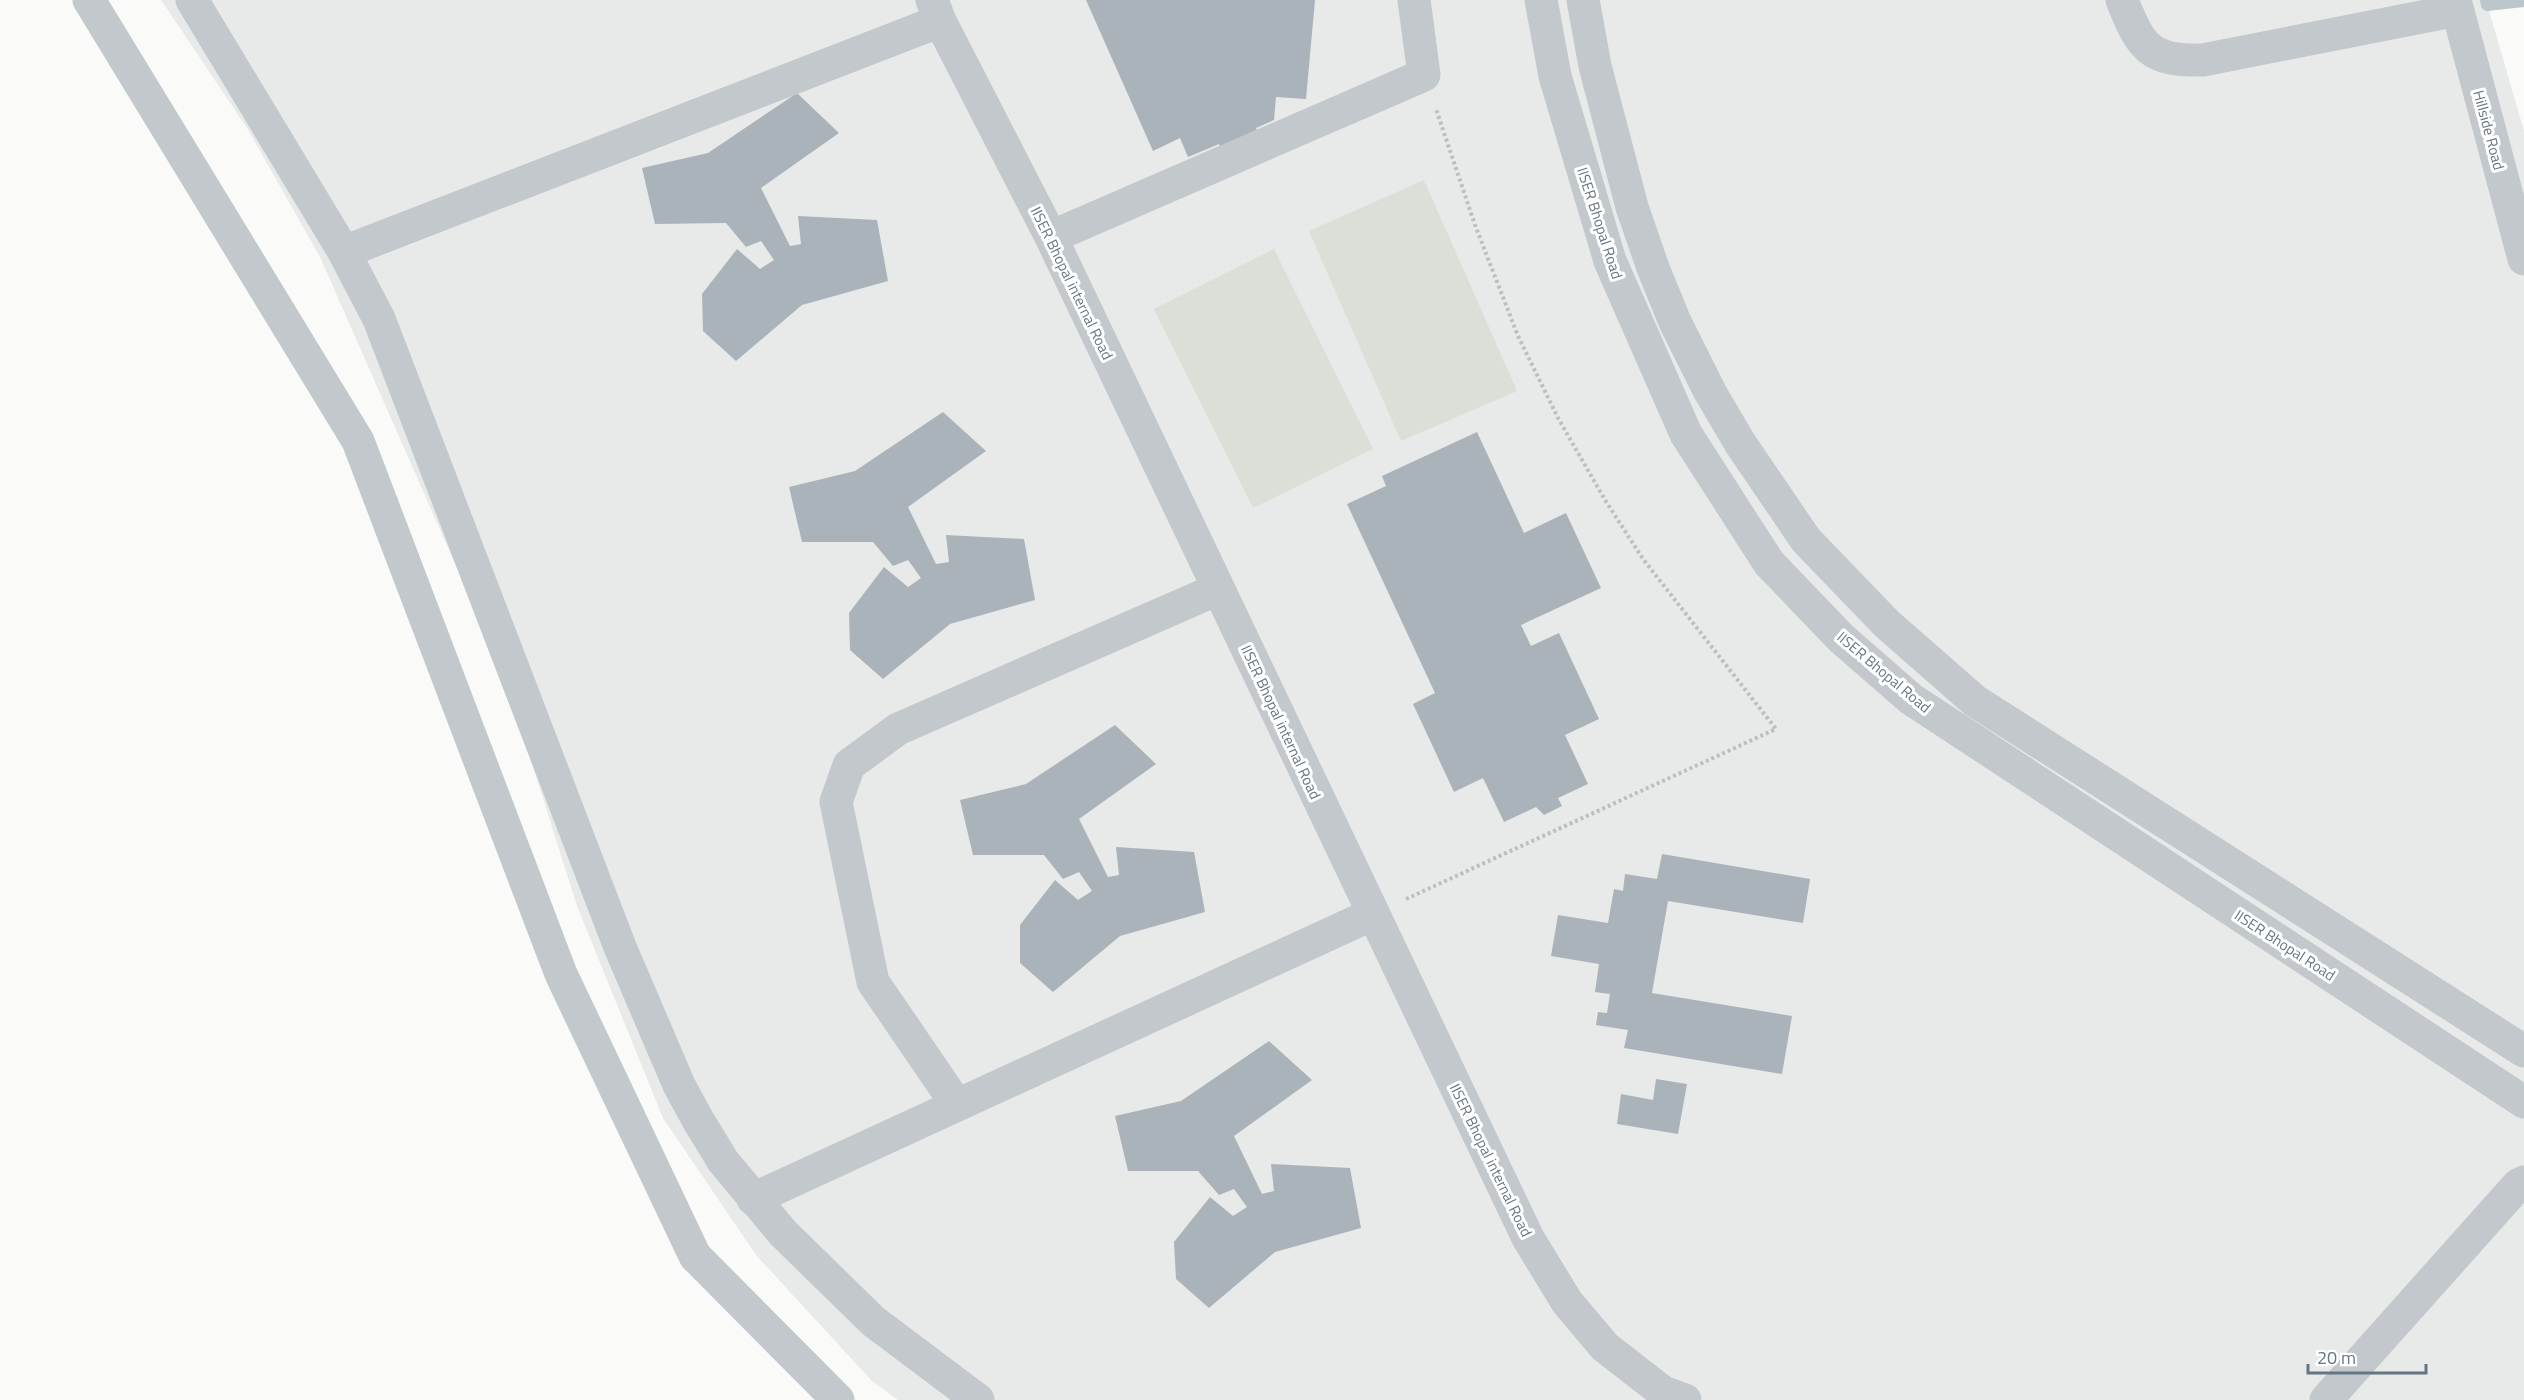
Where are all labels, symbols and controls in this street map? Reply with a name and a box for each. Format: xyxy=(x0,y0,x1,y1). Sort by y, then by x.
street label: Hillside Road xyxy=(2467,87,2511,173)
street label: IISER Bhopal Road xyxy=(1571,164,1629,282)
street label: IISER Bhopal internal Road xyxy=(1025,203,1119,363)
street label: IISER Bhopal Road xyxy=(1832,626,1936,718)
street label: IISER Bhopal internal Road xyxy=(1235,641,1327,803)
street label: IISER Bhopal Road xyxy=(2230,904,2340,986)
street label: IISER Bhopal internal Road xyxy=(1444,1080,1538,1240)
scale bar xyxy=(2308,1337,2426,1375)
text: 20 m xyxy=(2317,1344,2356,1371)

